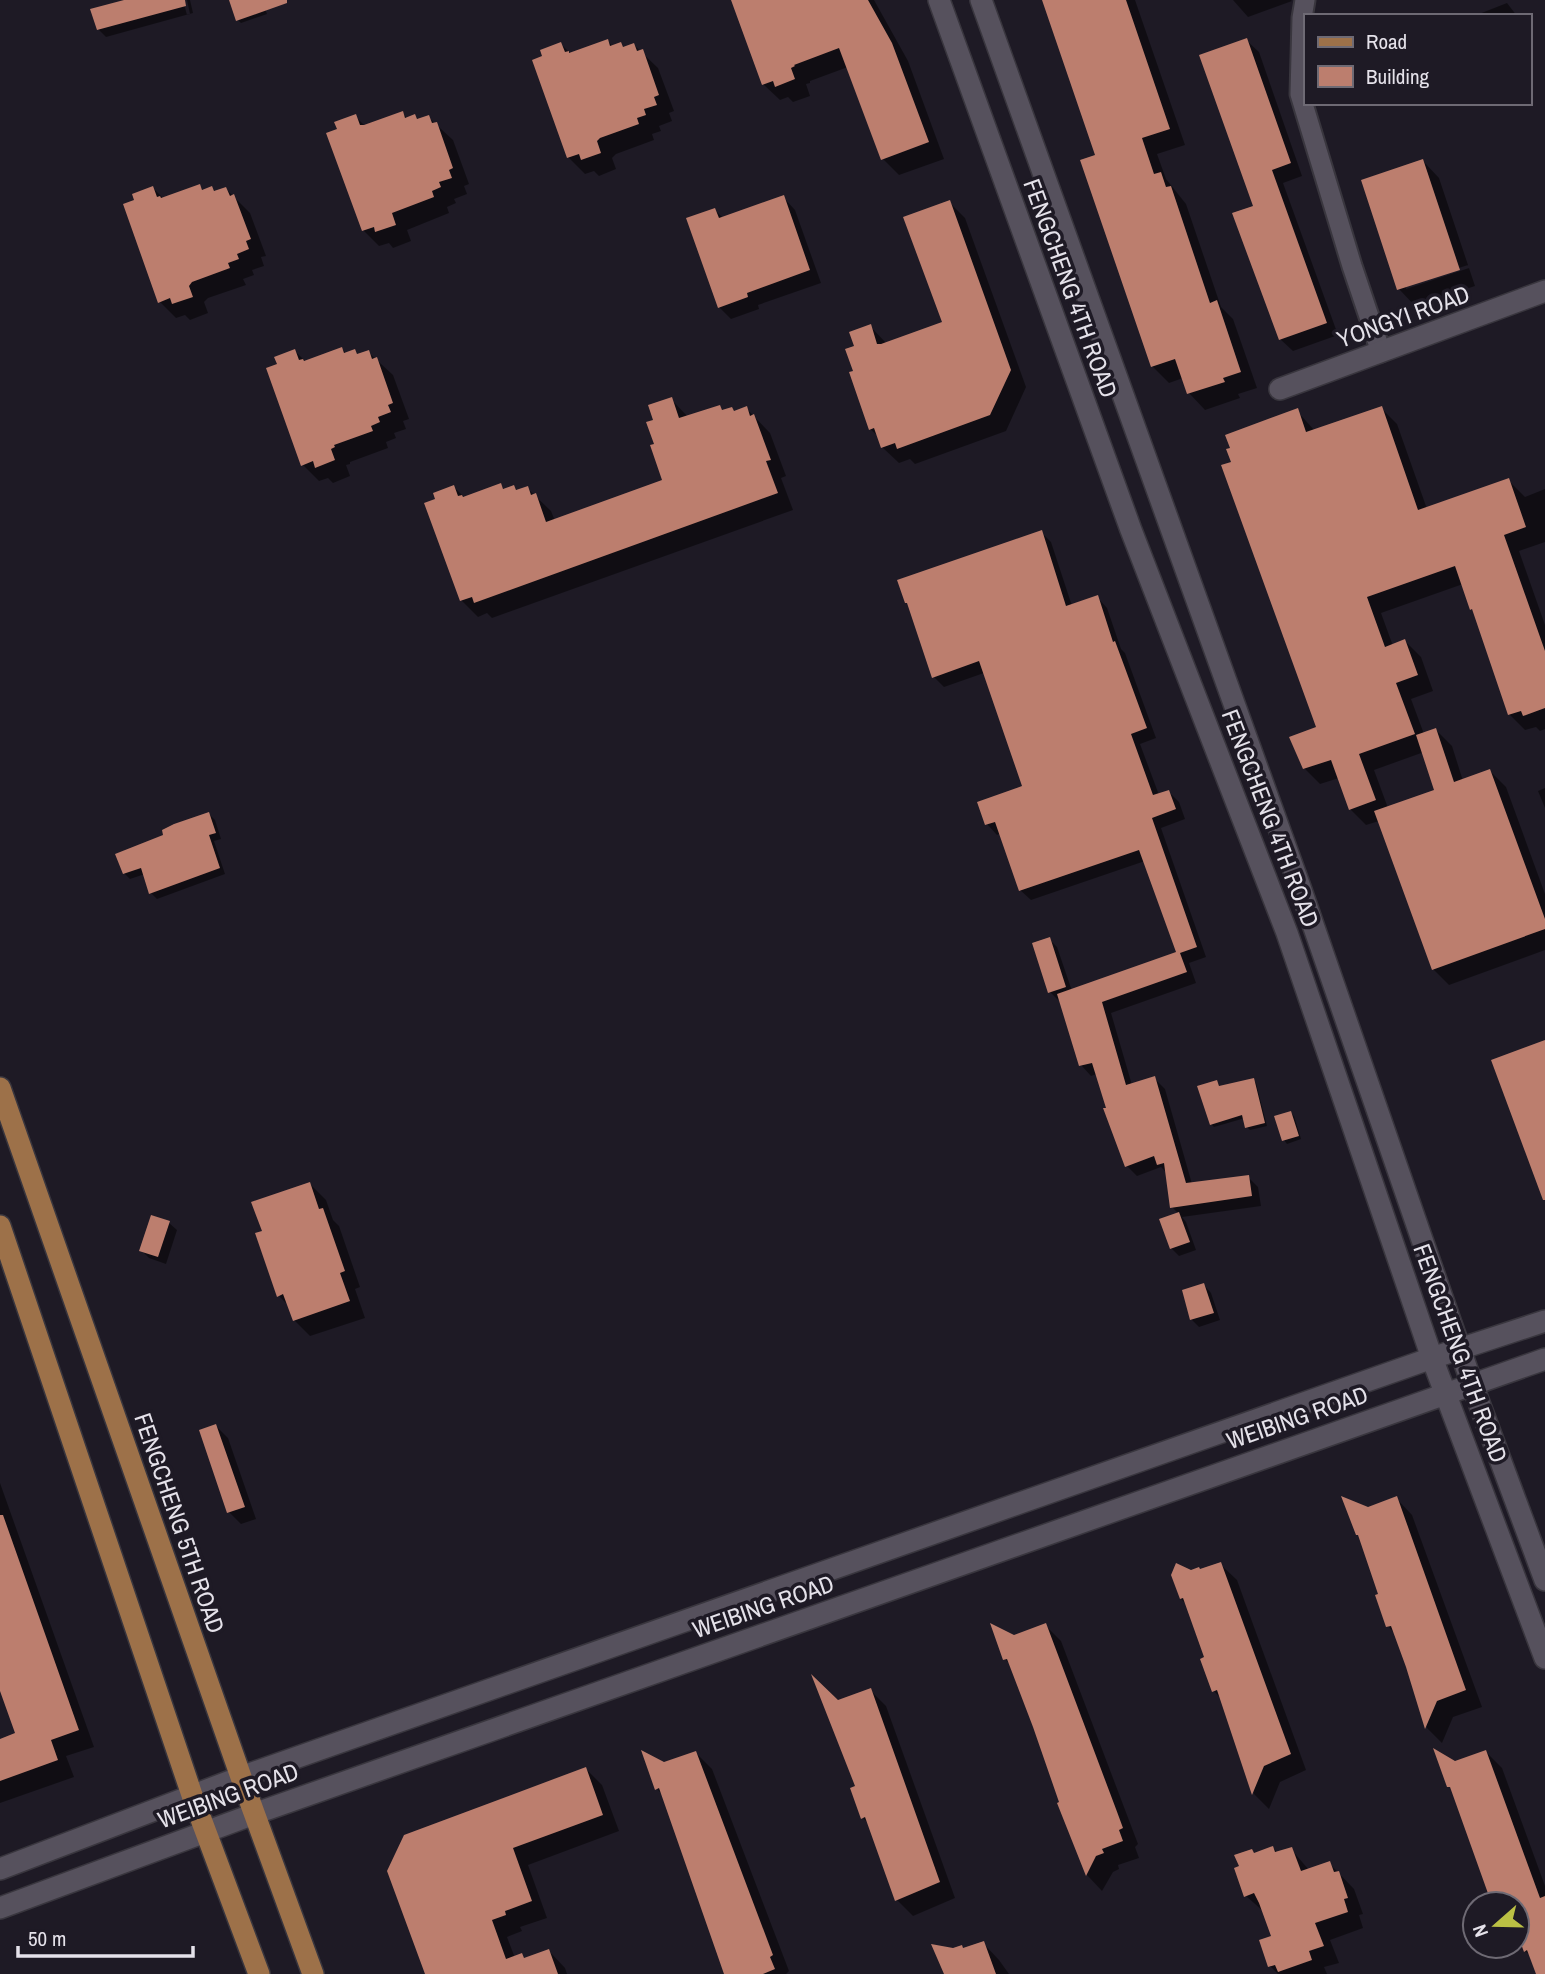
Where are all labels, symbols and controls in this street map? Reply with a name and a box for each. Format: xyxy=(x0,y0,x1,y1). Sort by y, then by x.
legend xyxy=(1304,14,1531,105)
text: Road xyxy=(1366,27,1407,56)
text: Building xyxy=(1366,62,1430,91)
street label: FENGCHENG 4TH ROAD xyxy=(1017,174,1125,402)
street label: YONGYI ROAD xyxy=(1332,277,1474,355)
street label: FENGCHENG 4TH ROAD xyxy=(1215,705,1327,931)
street label: FENGCHENG 4TH ROAD xyxy=(1407,1239,1515,1467)
street label: WEIBING ROAD xyxy=(1222,1378,1372,1456)
street label: FENGCHENG 5TH ROAD xyxy=(127,1409,233,1637)
street label: WEIBING ROAD xyxy=(688,1567,838,1645)
street label: WEIBING ROAD xyxy=(153,1755,303,1835)
north arrow xyxy=(1461,1890,1531,1960)
scale bar xyxy=(18,1914,192,1958)
text: N xyxy=(1466,1921,1494,1941)
text: 50 m xyxy=(28,1924,66,1953)

